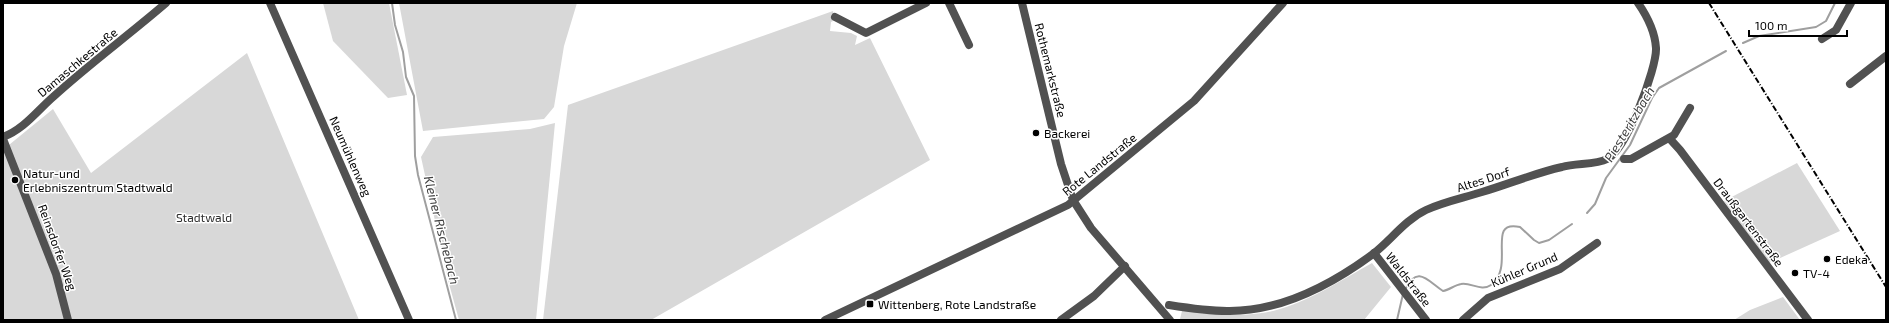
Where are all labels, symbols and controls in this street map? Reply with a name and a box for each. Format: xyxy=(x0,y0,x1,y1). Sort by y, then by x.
scale bar xyxy=(1749,12,1847,38)
text: 100 m xyxy=(1755,18,1787,32)
street label: Rothemarkstraße xyxy=(1033,21,1069,119)
street label: Damaschkestraße xyxy=(34,25,120,99)
water label: Piesteritzbach xyxy=(1600,84,1658,164)
street label: Neumühlenweg xyxy=(327,114,375,198)
place label: Backerei xyxy=(1044,126,1090,140)
marker: Backerei xyxy=(1031,128,1041,138)
street label: Rote Landstraße xyxy=(1059,130,1139,198)
street label: Altes Dorf xyxy=(1455,164,1512,194)
place label: Natur-und Erlebniszentrum Stadtwald xyxy=(23,166,173,194)
water label: Kleiner Rischebach xyxy=(421,174,463,286)
marker: Natur-und Erlebniszentrum Stadtwald xyxy=(10,175,20,185)
street label: Draußgartenstraße xyxy=(1711,175,1787,269)
street label: Reinsdorfer Weg xyxy=(36,202,80,292)
park label: Stadtwald xyxy=(176,210,232,224)
street label: Waldstraße xyxy=(1384,249,1434,309)
street label: Kühler Grund xyxy=(1489,249,1559,289)
place label: Edeka xyxy=(1835,252,1868,266)
marker: Edeka xyxy=(1822,254,1832,264)
place label: TV-4 xyxy=(1803,266,1830,280)
marker: TV-4 xyxy=(1790,268,1800,278)
place label: Wittenberg, Rote Landstraße xyxy=(878,297,1036,311)
marker: Wittenberg, Rote Landstraße xyxy=(865,299,875,309)

